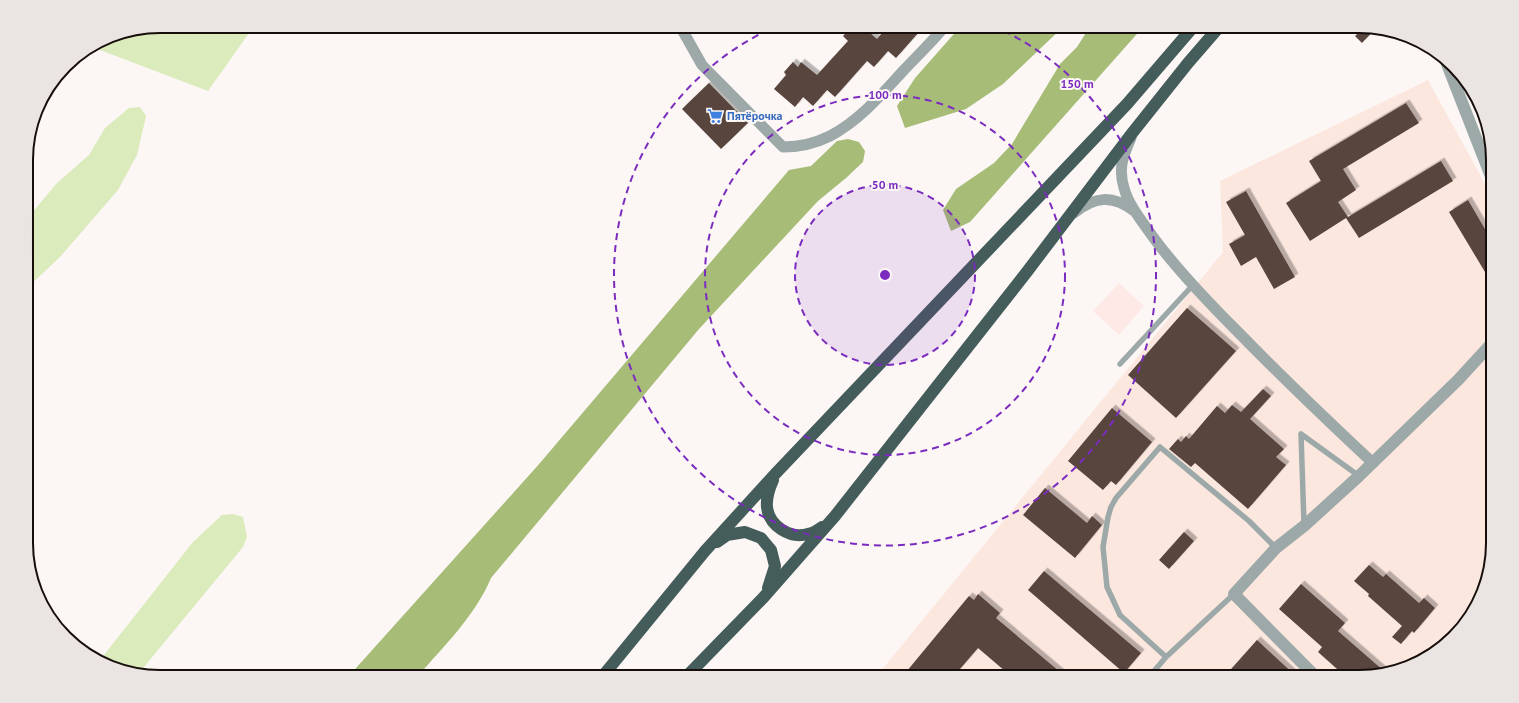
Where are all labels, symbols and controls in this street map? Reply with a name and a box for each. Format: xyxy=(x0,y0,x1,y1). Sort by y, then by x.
text: 150 m xyxy=(1060,76,1094,91)
text: 100 m xyxy=(868,87,902,102)
supermarket icon: Пятёрочка xyxy=(706,107,724,125)
place label: Пятёрочка xyxy=(727,108,783,123)
text: 50 m xyxy=(872,177,898,192)
centre of rings xyxy=(878,268,892,282)

